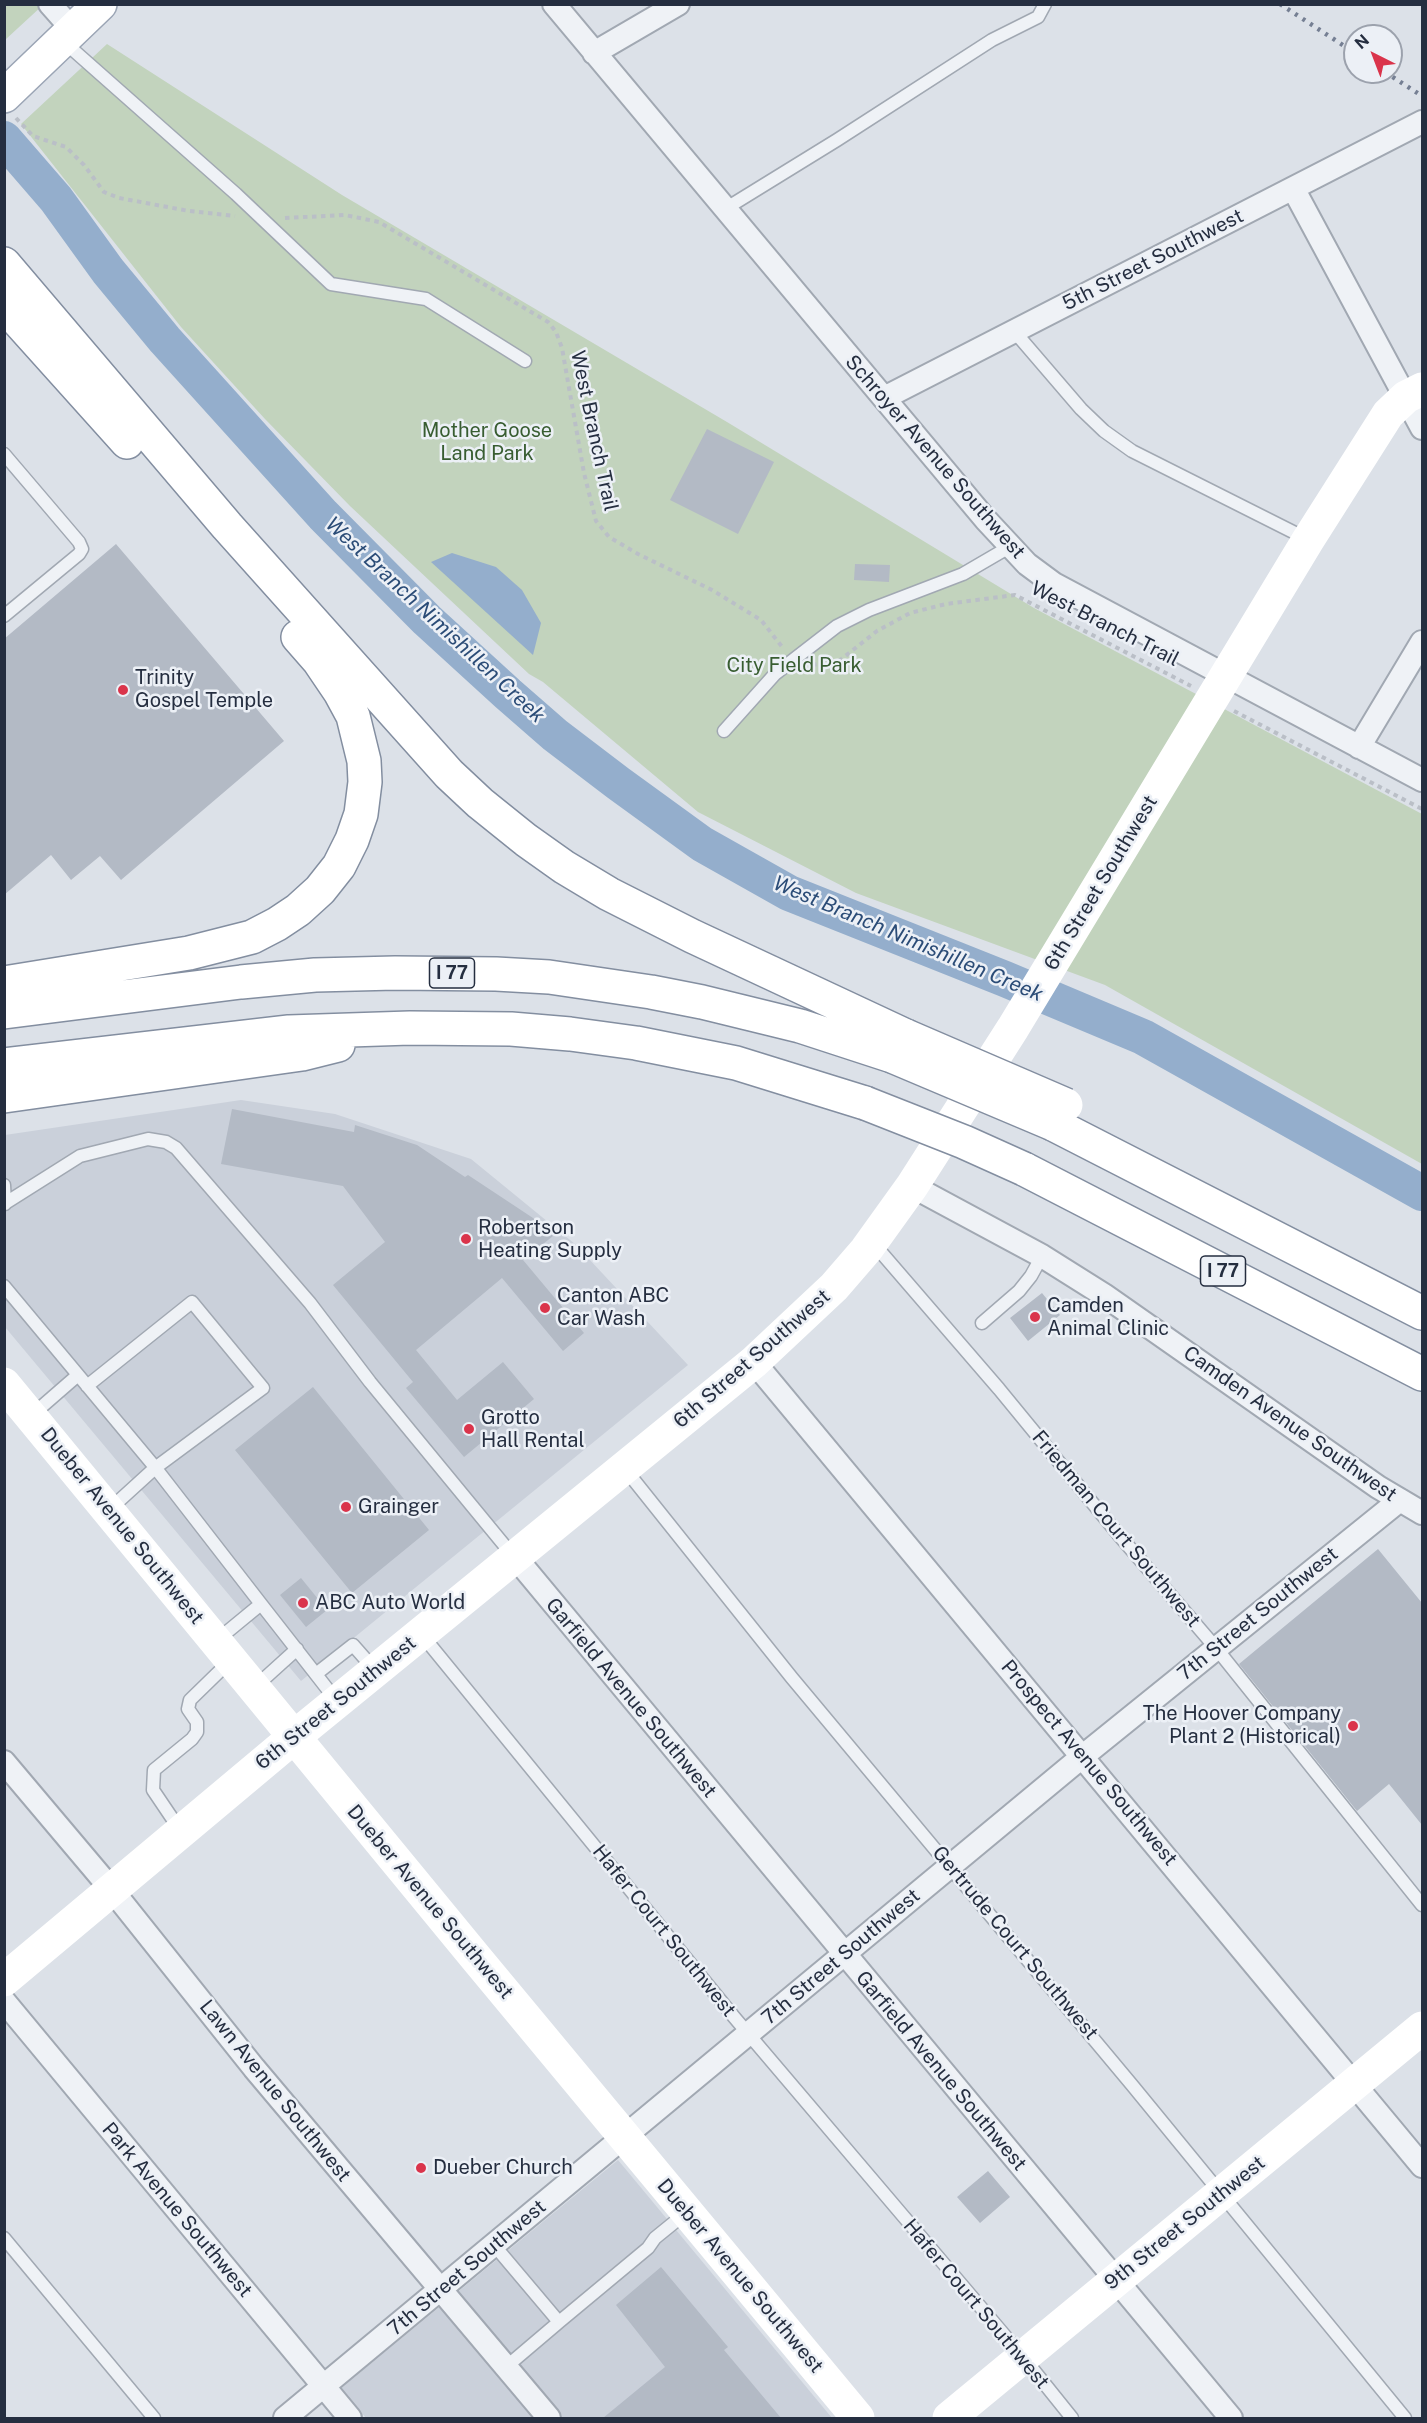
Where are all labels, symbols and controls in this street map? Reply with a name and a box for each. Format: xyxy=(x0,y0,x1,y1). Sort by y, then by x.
north arrow xyxy=(1343,24,1403,84)
text: N xyxy=(1351,30,1373,53)
street label: 5th Street Southwest xyxy=(1059,204,1247,316)
street label: West Branch Trail xyxy=(565,349,623,513)
street label: Schroyer Avenue Southwest xyxy=(840,350,1030,564)
park label: Mother Goose Land Park xyxy=(422,419,552,466)
water label: West Branch Nimishillen Creek xyxy=(320,512,550,728)
street label: West Branch Trail xyxy=(1027,576,1183,672)
park label: City Field Park xyxy=(726,654,862,678)
place label: Trinity Gospel Temple xyxy=(135,666,273,713)
marker: Trinity Gospel Temple xyxy=(116,683,130,697)
street label: 6th Street Southwest xyxy=(1039,791,1163,975)
water label: West Branch Nimishillen Creek xyxy=(769,871,1047,1007)
road number: I 77 xyxy=(430,958,474,988)
place label: Robertson Heating Supply xyxy=(478,1216,622,1263)
marker: Robertson Heating Supply xyxy=(459,1232,473,1246)
road number: I 77 xyxy=(1200,1256,1246,1286)
place label: Canton ABC Car Wash xyxy=(557,1284,669,1331)
street label: 6th Street Southwest xyxy=(669,1285,835,1433)
place label: Camden Animal Clinic xyxy=(1047,1294,1169,1341)
marker: Canton ABC Car Wash xyxy=(538,1301,552,1315)
marker: Camden Animal Clinic xyxy=(1028,1310,1042,1324)
street label: Camden Avenue Southwest xyxy=(1179,1341,1401,1507)
place label: Grotto Hall Rental xyxy=(481,1406,584,1453)
marker: Grotto Hall Rental xyxy=(462,1422,476,1436)
street label: Dueber Avenue Southwest xyxy=(35,1423,209,1629)
street label: Friedman Court Southwest xyxy=(1027,1426,1205,1632)
place label: Grainger xyxy=(358,1495,439,1519)
marker: Grainger xyxy=(339,1500,353,1514)
street label: 7th Street Southwest xyxy=(1173,1542,1343,1686)
place label: ABC Auto World xyxy=(315,1591,465,1615)
street label: Garfield Avenue Southwest xyxy=(541,1593,721,1803)
marker: ABC Auto World xyxy=(296,1596,310,1610)
street label: 6th Street Southwest xyxy=(251,1631,421,1775)
street label: Prospect Avenue Southwest xyxy=(996,1655,1182,1871)
place label: The Hoover Company Plant 2 (Historical) xyxy=(1143,1702,1341,1749)
marker: The Hoover Company Plant 2 (Historical) xyxy=(1346,1719,1360,1733)
street label: Dueber Avenue Southwest xyxy=(342,1800,518,2004)
street label: Hafer Court Southwest xyxy=(587,1840,741,2022)
street label: Gertrude Court Southwest xyxy=(927,1841,1103,2045)
street label: 7th Street Southwest xyxy=(757,1884,925,2030)
street label: Garfield Avenue Southwest xyxy=(851,1966,1031,2176)
street label: Lawn Avenue Southwest xyxy=(194,1995,356,2187)
street label: Park Avenue Southwest xyxy=(97,2118,257,2302)
street label: 9th Street Southwest xyxy=(1100,2151,1270,2295)
place label: Dueber Church xyxy=(433,2156,573,2180)
marker: Dueber Church xyxy=(414,2161,428,2175)
street label: Dueber Avenue Southwest xyxy=(652,2174,828,2378)
street label: 7th Street Southwest xyxy=(383,2195,551,2341)
street label: Hafer Court Southwest xyxy=(898,2214,1054,2394)

